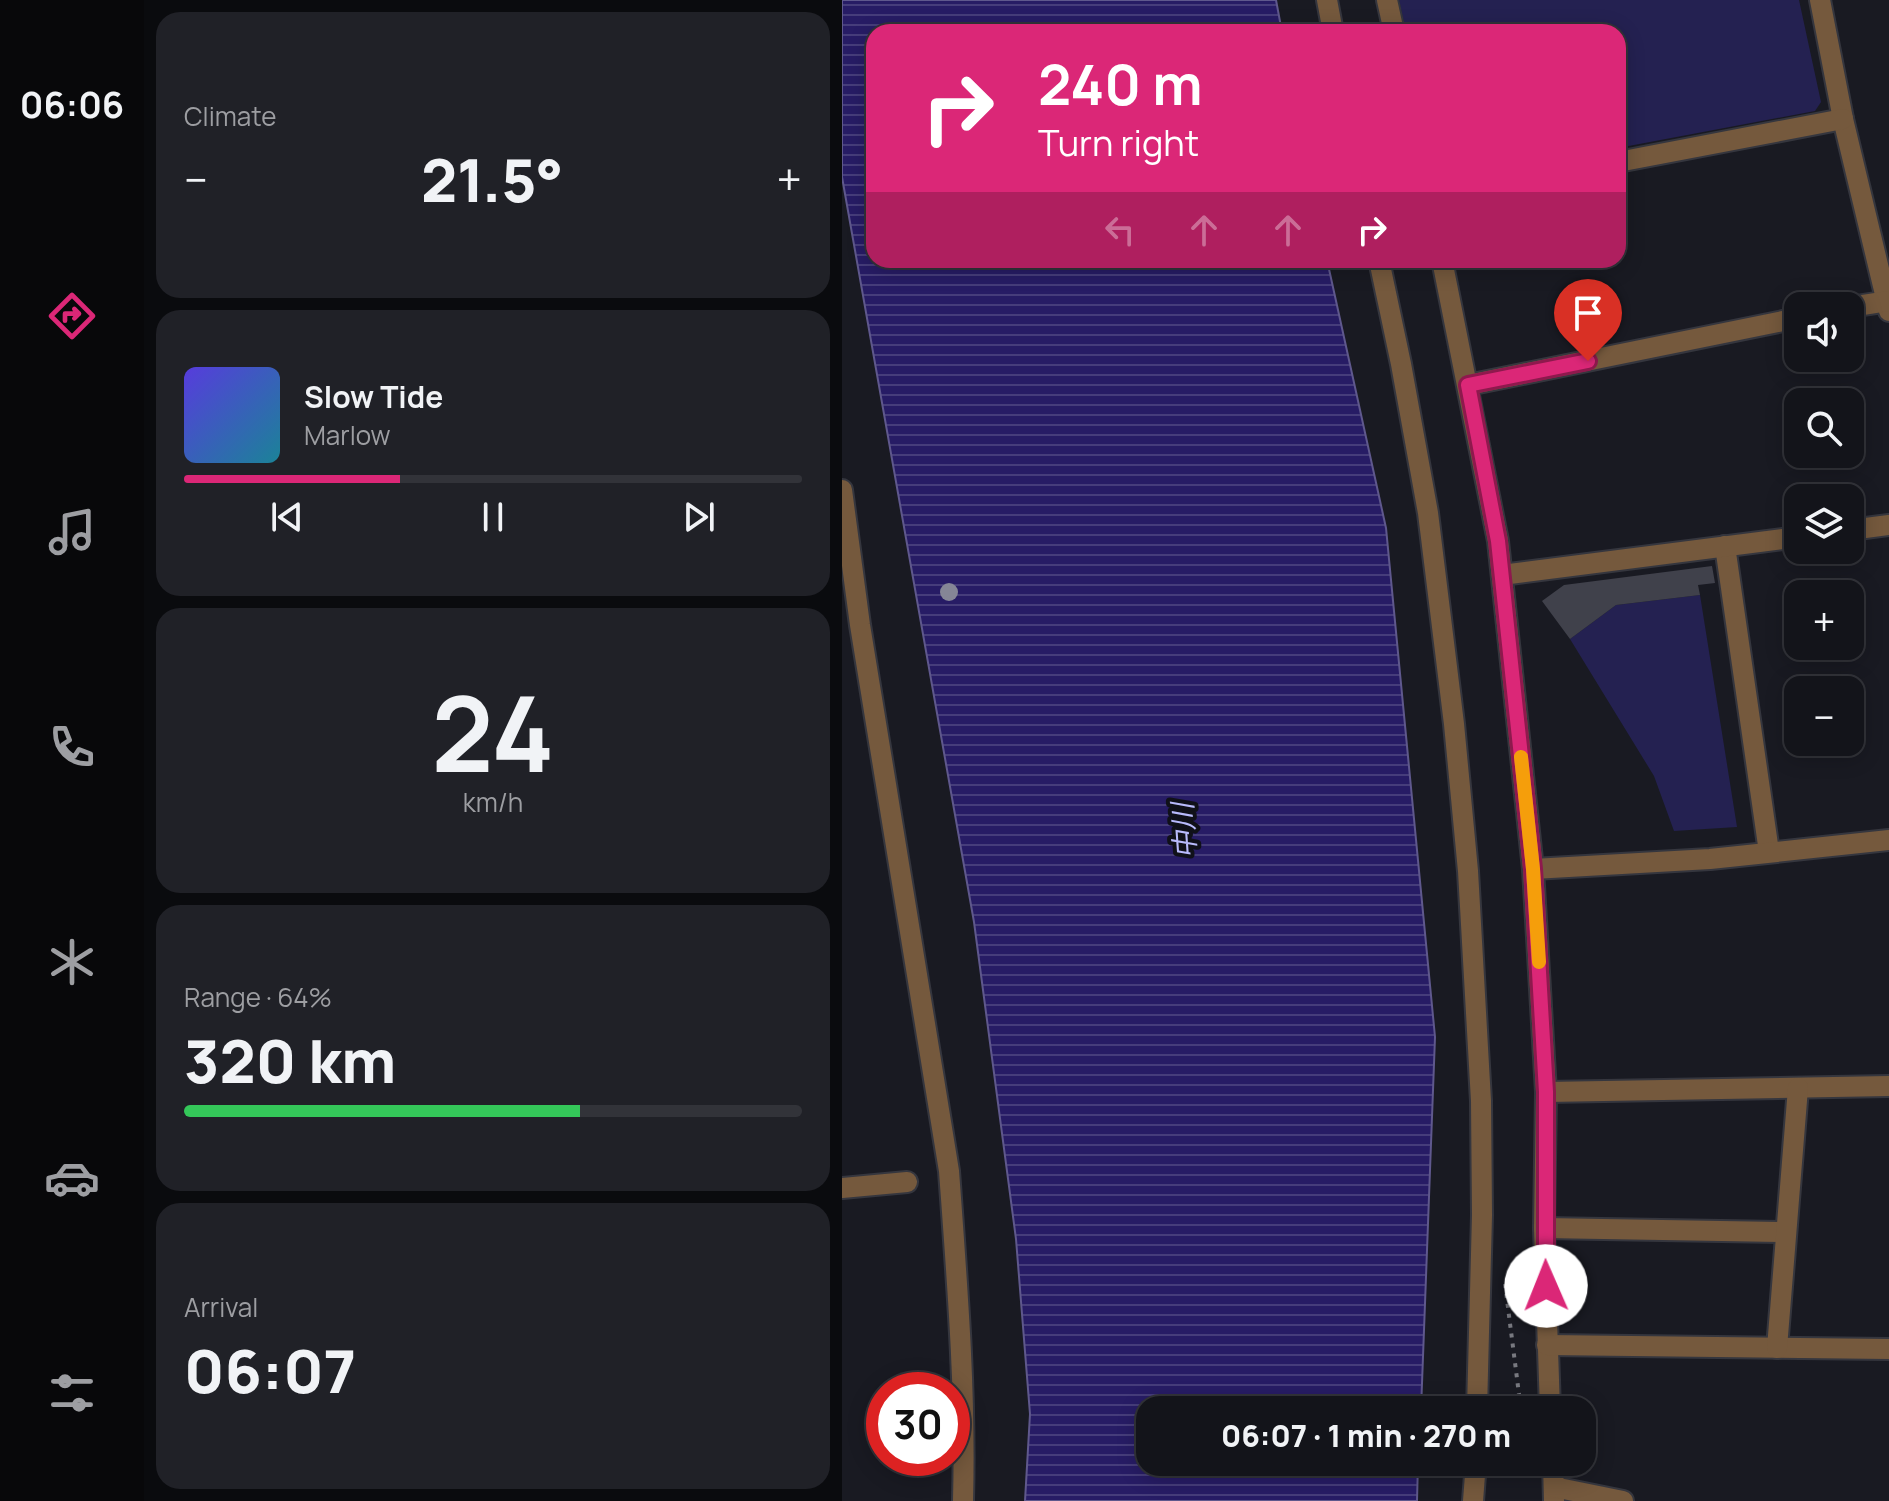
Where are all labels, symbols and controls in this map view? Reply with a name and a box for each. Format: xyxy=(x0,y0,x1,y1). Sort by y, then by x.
text: 240 m xyxy=(1038,45,1203,122)
icon: right xyxy=(906,56,1010,160)
text: 06:06 xyxy=(20,80,124,129)
text: Climate xyxy=(184,98,276,134)
text: Turn right xyxy=(1038,118,1199,167)
text: 21.5° xyxy=(421,138,564,220)
text: − xyxy=(184,149,208,209)
text: + xyxy=(777,149,802,209)
icon: left xyxy=(1098,208,1142,252)
icon: ahead xyxy=(1182,208,1226,252)
icon: ahead xyxy=(1266,208,1310,252)
icon: right xyxy=(1350,208,1394,252)
pin xyxy=(1554,279,1622,361)
icon: directions xyxy=(44,288,100,344)
icon: arrive xyxy=(1566,291,1610,335)
map controls xyxy=(1784,292,1864,756)
button: sound xyxy=(1784,292,1864,372)
text: Slow Tide xyxy=(304,376,443,417)
button: search xyxy=(1784,388,1864,468)
text: Marlow xyxy=(304,417,391,453)
button: layers xyxy=(1784,484,1864,564)
icon: previous xyxy=(265,495,309,539)
icon: pause xyxy=(471,495,515,539)
icon: next xyxy=(677,495,721,539)
icon: music xyxy=(44,504,100,560)
button: + xyxy=(1784,580,1864,660)
text: 24 xyxy=(431,661,555,803)
button: − xyxy=(1784,676,1864,756)
icon: phone xyxy=(44,719,100,775)
text: km/h xyxy=(463,784,523,820)
water label: 中川 xyxy=(1162,799,1204,860)
icon: climate xyxy=(44,934,100,990)
text: Range · 64% xyxy=(184,979,332,1015)
text: 320 km xyxy=(184,1019,396,1101)
icon: car xyxy=(44,1150,100,1206)
position arrow xyxy=(1504,1244,1588,1328)
text: Arrival xyxy=(184,1289,258,1325)
text: 06:07 xyxy=(184,1329,356,1411)
icon: filters xyxy=(44,1365,100,1421)
speed limit sign: 30 xyxy=(866,1372,970,1476)
text: 06:07 · 1 min · 270 m xyxy=(1221,1415,1511,1456)

